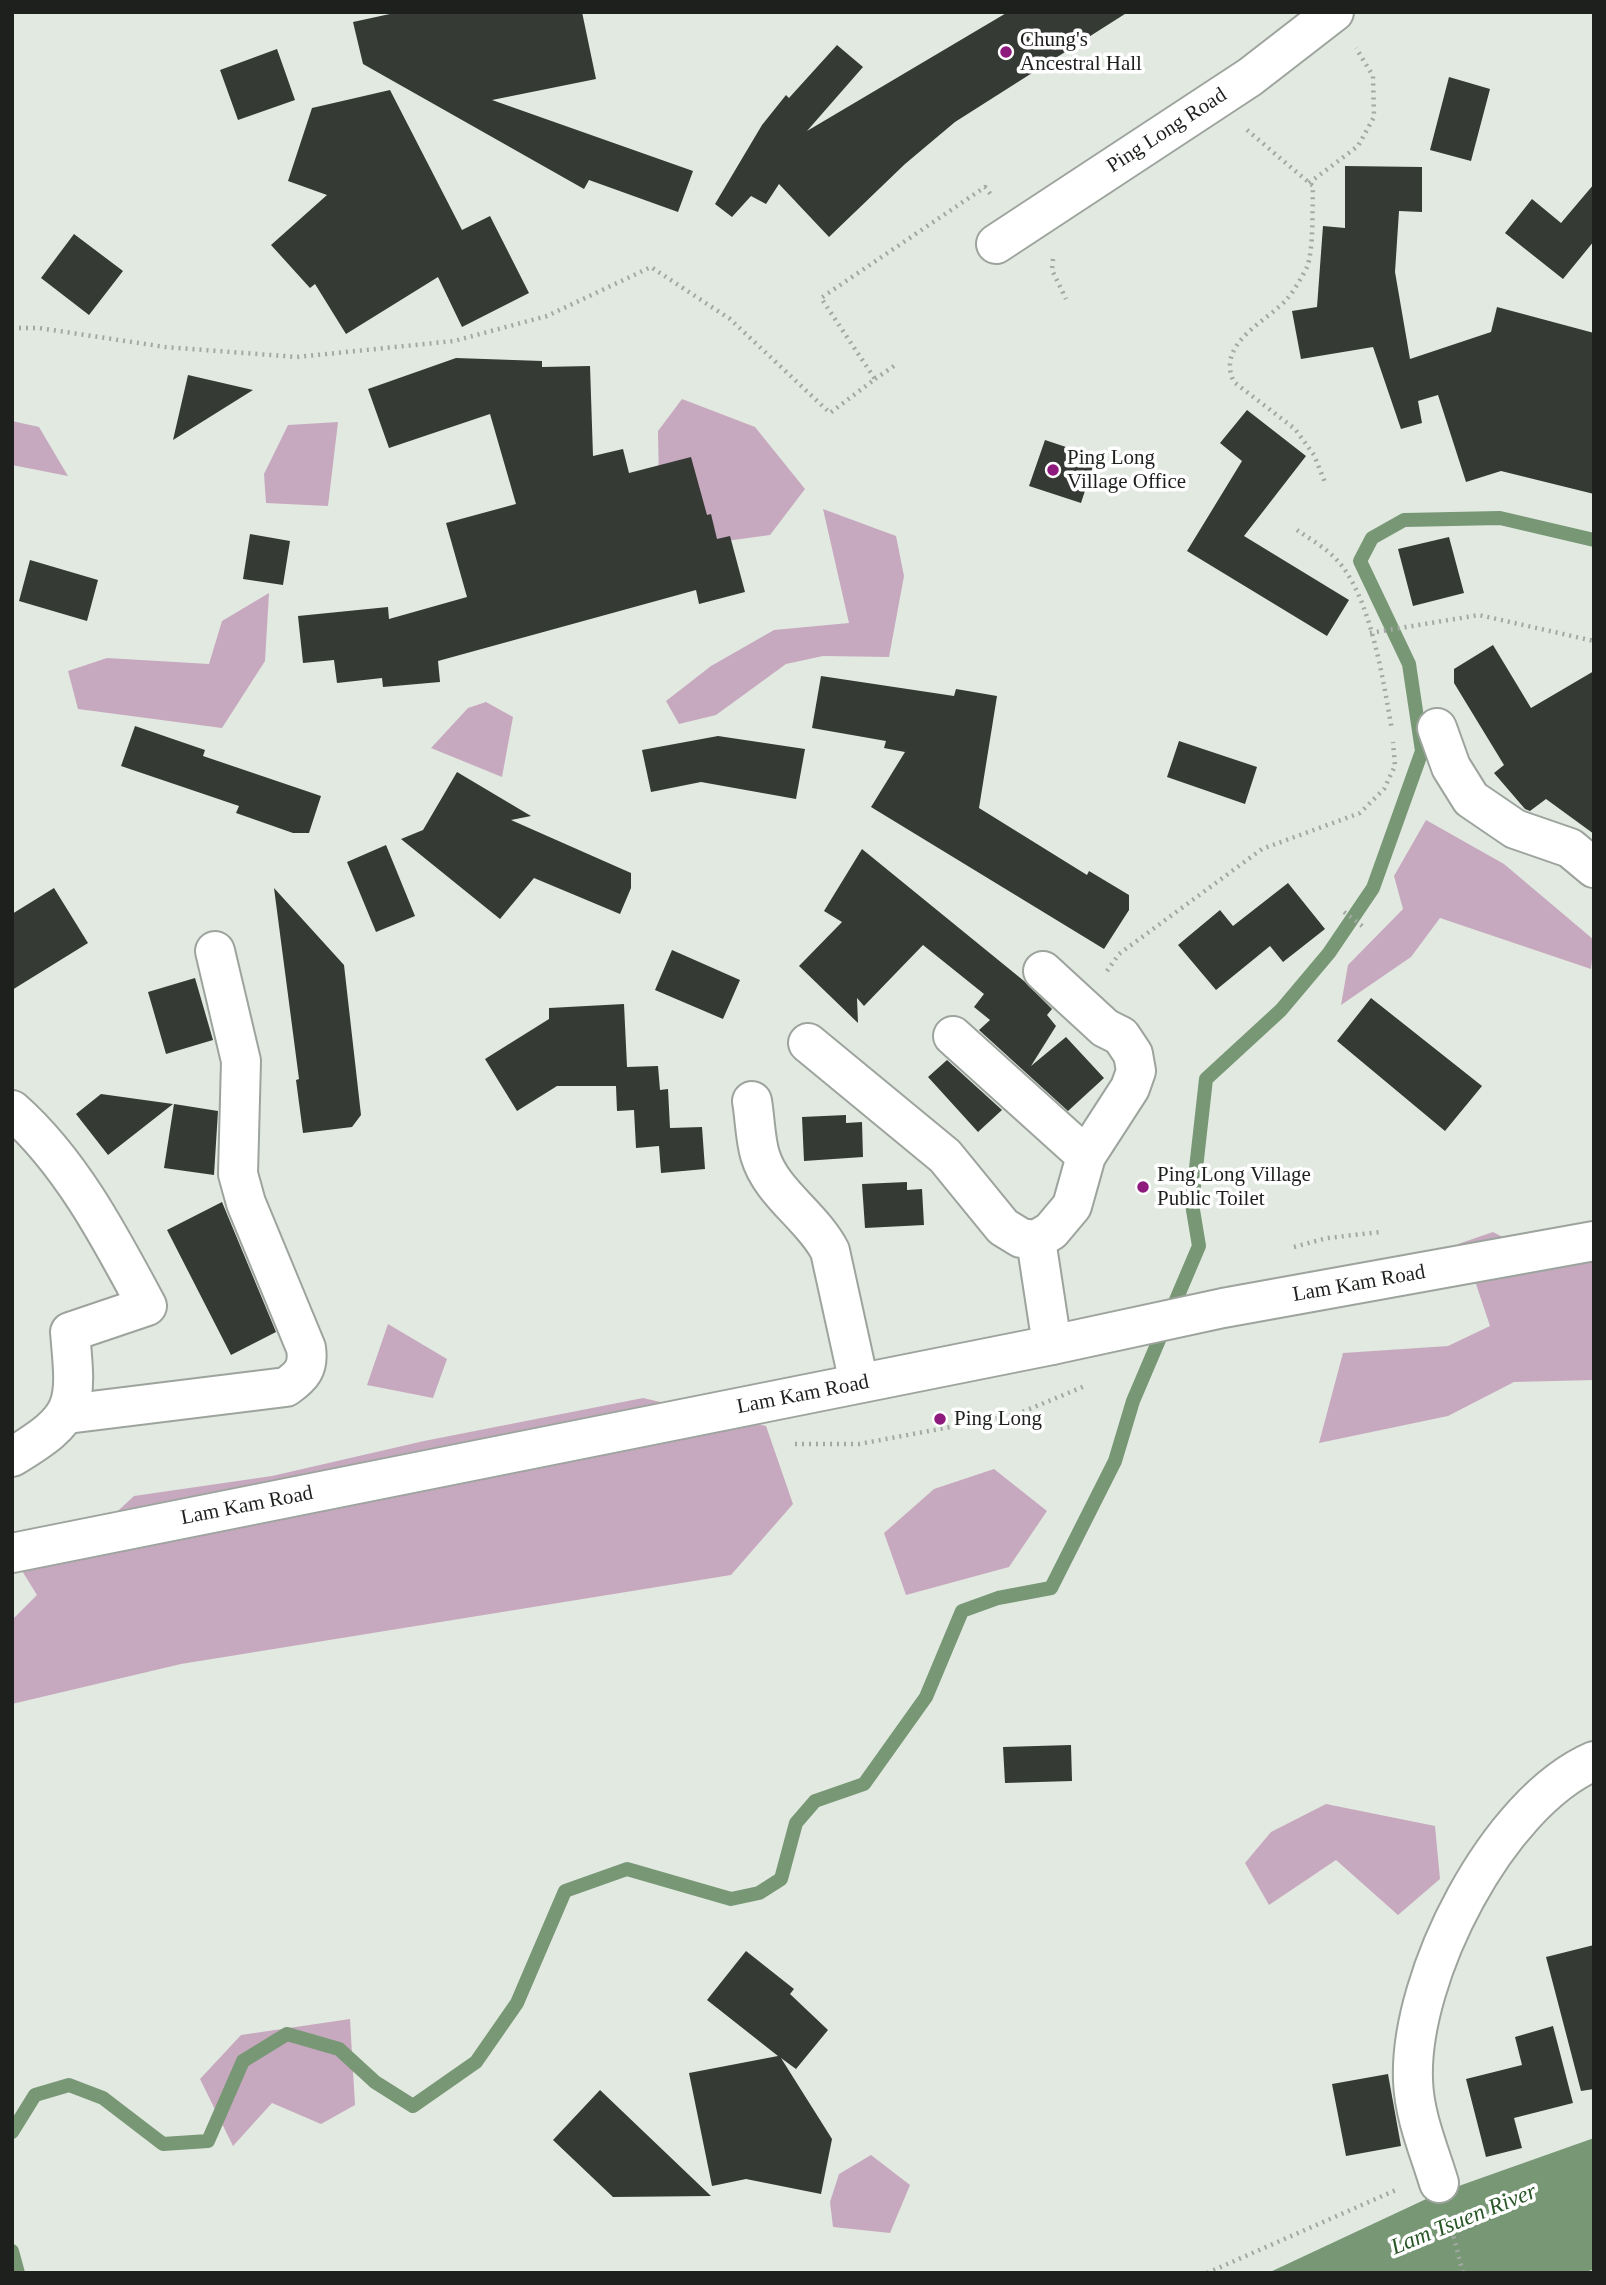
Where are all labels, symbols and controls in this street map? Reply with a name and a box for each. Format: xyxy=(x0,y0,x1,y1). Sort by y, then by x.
place label: Chung's Ancestral Hall xyxy=(1020,27,1142,77)
marker: Chung's Ancestral Hall xyxy=(998,44,1014,60)
street label: Ping Long Road xyxy=(1102,83,1232,179)
place label: Ping Long Village Office xyxy=(1067,445,1186,495)
marker: Ping Long Village Office xyxy=(1045,462,1061,478)
place label: Ping Long Village Public Toilet xyxy=(1157,1162,1311,1212)
marker: Ping Long Village Public Toilet xyxy=(1135,1179,1151,1195)
street label: Lam Kam Road xyxy=(1291,1260,1427,1308)
street label: Lam Kam Road xyxy=(735,1370,871,1420)
place label: Ping Long xyxy=(954,1406,1042,1432)
marker: Ping Long xyxy=(932,1411,948,1427)
street label: Lam Kam Road xyxy=(179,1481,315,1531)
water label: Lam Tsuen River xyxy=(1387,2178,1541,2262)

